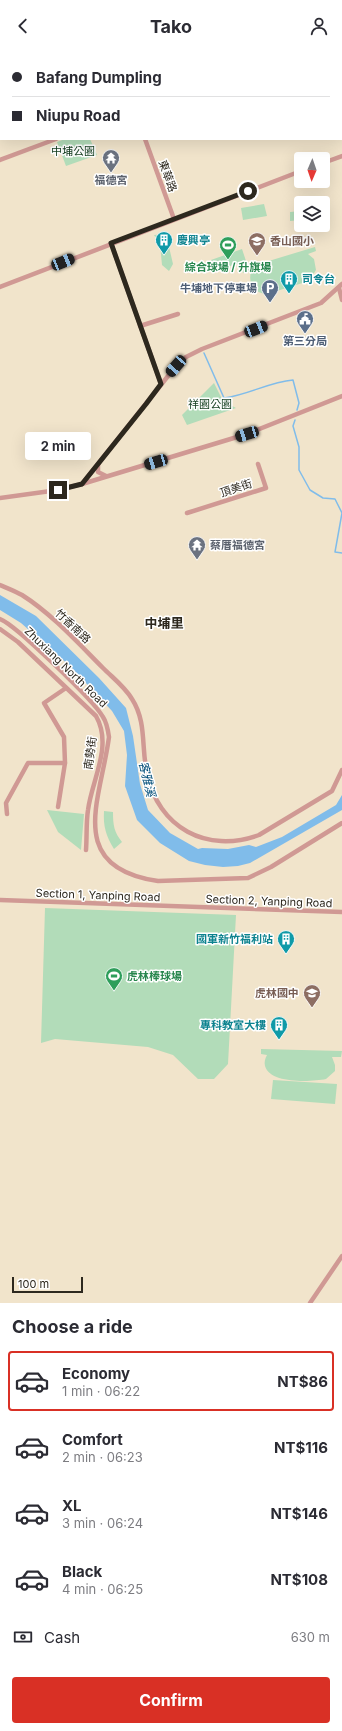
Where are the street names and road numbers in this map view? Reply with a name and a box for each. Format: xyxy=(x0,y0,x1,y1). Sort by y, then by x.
street label: 東華路 xyxy=(156,158,180,194)
street label: 頂美街 xyxy=(218,476,254,500)
street label: 竹香南路 xyxy=(52,606,94,646)
street label: Zhuxiang North Road xyxy=(22,624,110,710)
street label: 南勢街 xyxy=(81,736,99,770)
street label: Section 1, Yanping Road xyxy=(36,886,160,904)
street label: Section 2, Yanping Road xyxy=(205,892,333,910)

